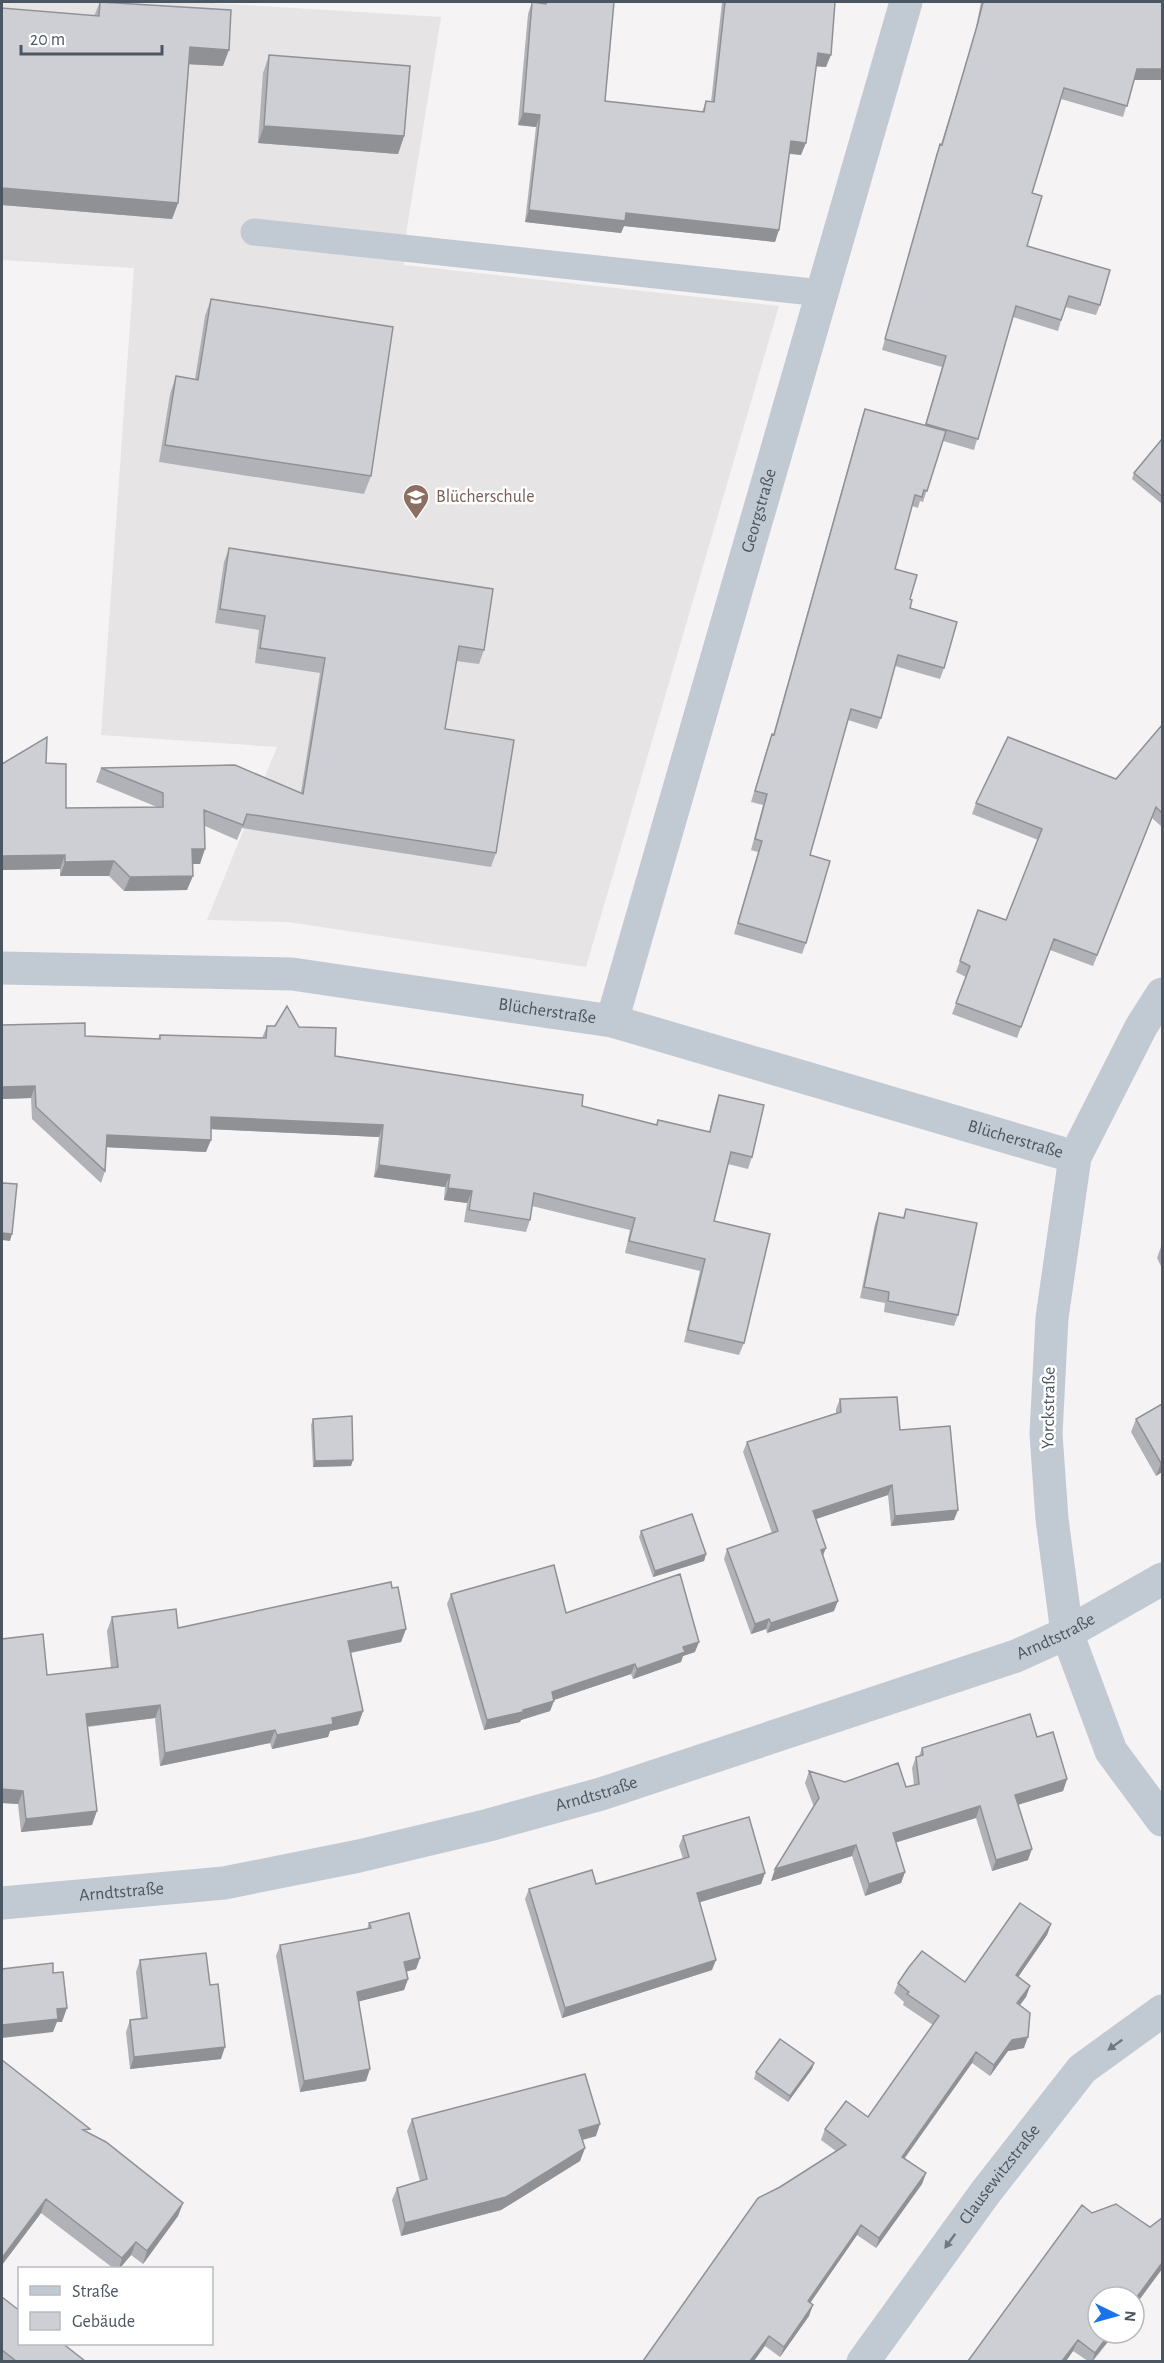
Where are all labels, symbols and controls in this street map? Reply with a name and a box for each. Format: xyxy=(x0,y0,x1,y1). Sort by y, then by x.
scale bar xyxy=(21,18,162,56)
text: 20 m xyxy=(30,31,65,49)
street label: Georgstraße xyxy=(739,467,780,555)
school or university icon: Blücherschule xyxy=(401,482,431,520)
place label: Blücherschule xyxy=(436,488,535,506)
street label: Blücherstraße xyxy=(497,995,597,1028)
street label: Blücherstraße xyxy=(966,1117,1065,1162)
street label: Yorckstraße xyxy=(1039,1367,1059,1449)
street label: Arndtstraße xyxy=(1014,1610,1098,1664)
street label: Arndtstraße xyxy=(553,1773,640,1815)
street label: Arndtstraße xyxy=(78,1879,165,1905)
one-way arrow xyxy=(1108,2039,1124,2051)
street label: Clausewitzstraße xyxy=(956,2121,1044,2228)
one-way arrow xyxy=(944,2233,956,2249)
legend xyxy=(18,2267,213,2345)
text: Straße xyxy=(72,2283,118,2301)
north arrow xyxy=(1086,2285,1146,2345)
text: N xyxy=(1121,2310,1138,2322)
text: Gebäude xyxy=(72,2313,135,2331)

